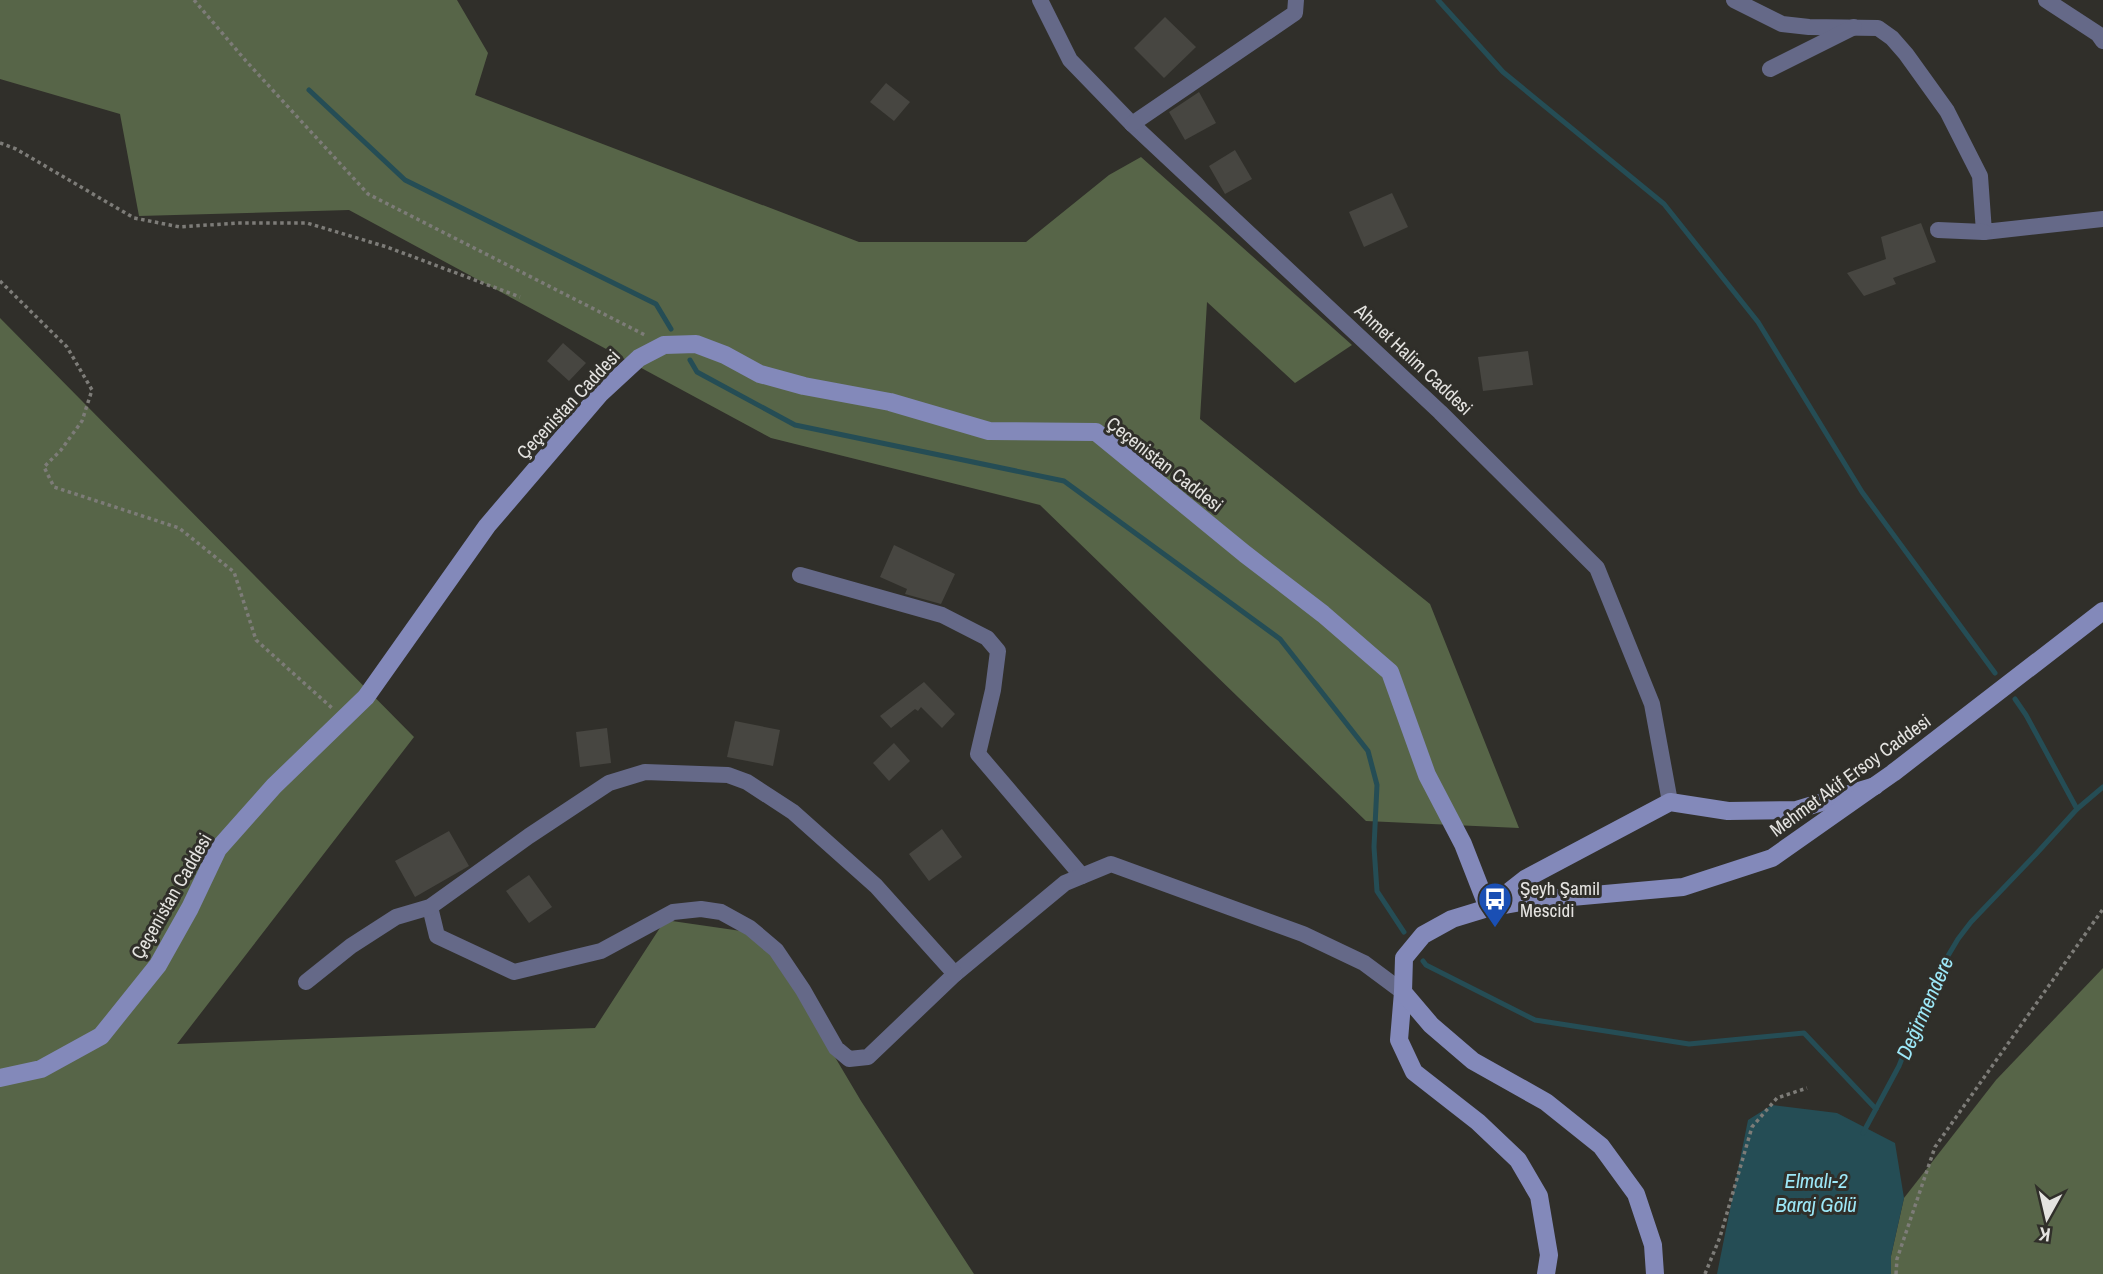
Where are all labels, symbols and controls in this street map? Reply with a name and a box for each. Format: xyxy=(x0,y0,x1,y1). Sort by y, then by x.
street label: Ahmet Halim Caddesi xyxy=(1349,297,1479,420)
street label: Çeçenistan Caddesi xyxy=(510,344,626,464)
street label: Çeçenistan Caddesi xyxy=(1101,410,1229,518)
street label: Mehmet Akif Ersoy Caddesi xyxy=(1764,708,1936,842)
street label: Çeçenistan Caddesi xyxy=(124,828,218,964)
place label: Şeyh Şamil Mescidi xyxy=(1520,875,1600,923)
bus stop icon: Şeyh Şamil Mescidi xyxy=(1476,880,1514,929)
water label: Değirmendere xyxy=(1889,952,1960,1064)
water label: Elmalı-2 Baraj Gölü xyxy=(1775,1166,1857,1219)
north arrow xyxy=(2012,1183,2082,1253)
text: K xyxy=(2037,1221,2052,1248)

